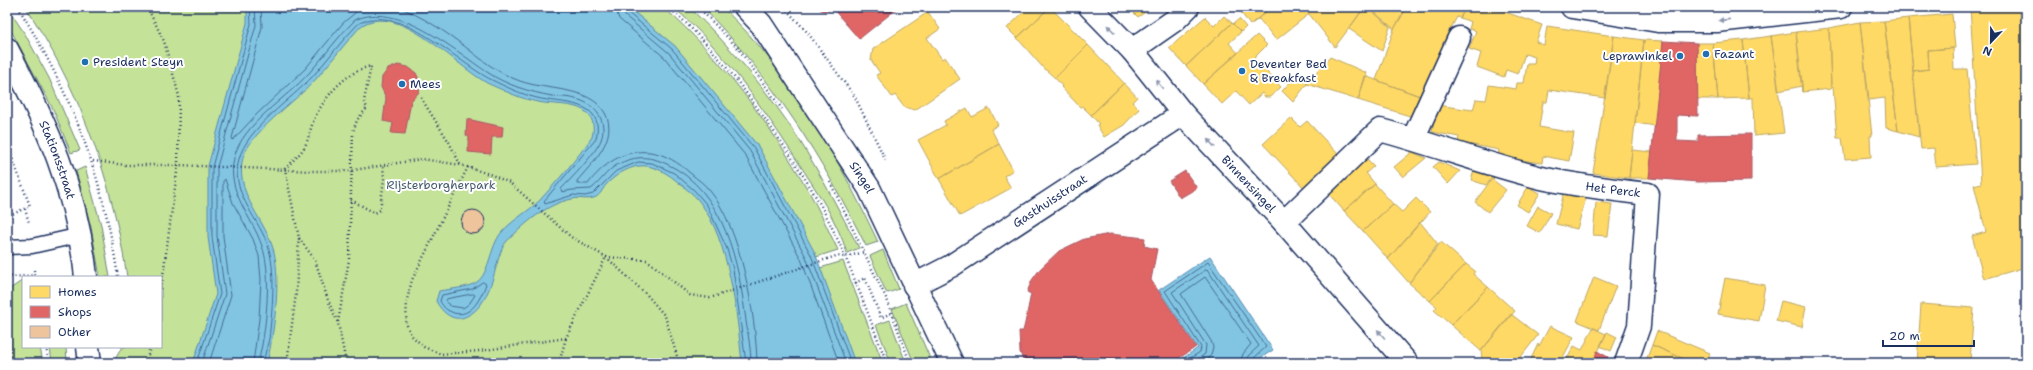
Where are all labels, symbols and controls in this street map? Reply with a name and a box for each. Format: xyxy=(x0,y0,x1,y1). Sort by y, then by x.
one-way arrow xyxy=(1718,17,1730,23)
north arrow xyxy=(1971,22,2011,62)
one-way arrow xyxy=(1106,24,1116,34)
text: N xyxy=(1980,42,1994,59)
place label: Fazant xyxy=(1714,46,1754,62)
place label: Leprawinkel xyxy=(1603,48,1672,64)
marker: Fazant xyxy=(1701,49,1711,59)
marker: Leprawinkel xyxy=(1675,51,1685,61)
place label: President Steyn xyxy=(93,54,183,70)
place label: Deventer Bed & Breakfast xyxy=(1250,56,1327,86)
marker: President Steyn xyxy=(80,57,90,67)
marker: Deventer Bed & Breakfast xyxy=(1237,66,1247,76)
place label: Mees xyxy=(410,76,441,92)
one-way arrow xyxy=(1155,78,1163,89)
marker: Mees xyxy=(397,79,407,89)
street label: Stationsstraat xyxy=(35,118,79,201)
one-way arrow xyxy=(1206,138,1215,148)
street label: Binnensingel xyxy=(1218,152,1280,216)
street label: Singel xyxy=(846,158,878,196)
street label: Gasthuisstraat xyxy=(1010,171,1090,231)
park label: Rijsterborgherpark xyxy=(386,177,496,193)
street label: Het Perck xyxy=(1584,178,1642,201)
legend xyxy=(22,276,162,348)
text: Homes xyxy=(58,284,97,300)
text: Shops xyxy=(58,304,92,320)
scale bar xyxy=(1883,322,1974,348)
text: Other xyxy=(58,324,92,340)
text: 20 m xyxy=(1889,328,1920,344)
one-way arrow xyxy=(1377,329,1386,339)

